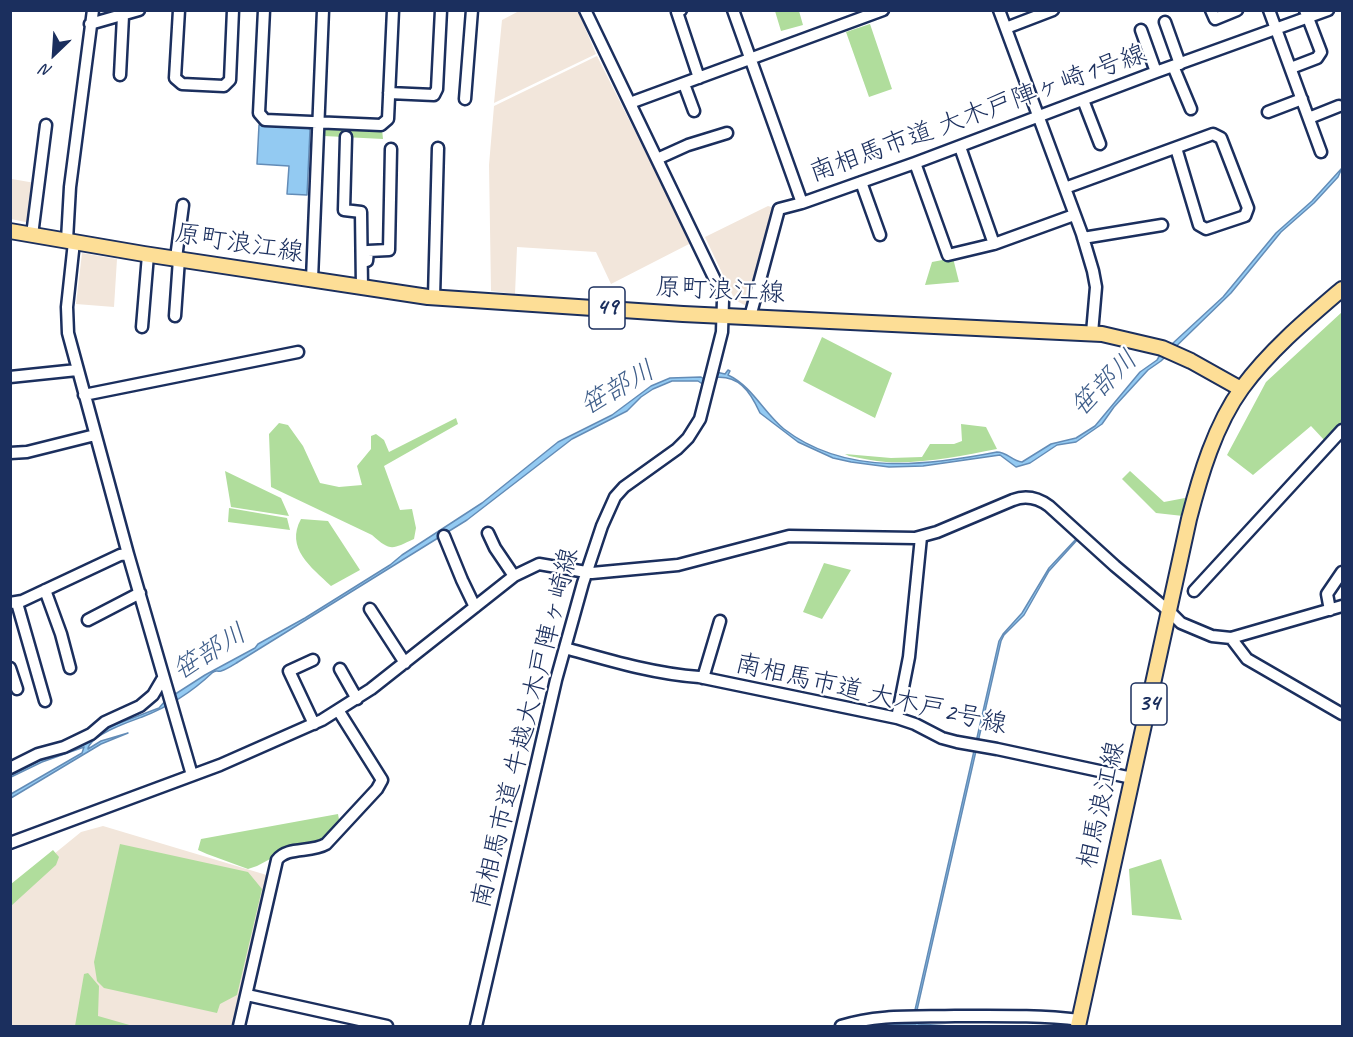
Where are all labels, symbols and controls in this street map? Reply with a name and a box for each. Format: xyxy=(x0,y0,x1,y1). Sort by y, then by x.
north arrow xyxy=(24,24,84,84)
street label: 南相馬市道 大木戸陣ヶ崎1号線 xyxy=(805,38,1151,190)
text: N xyxy=(38,59,55,81)
street label: 原町浪江線 xyxy=(172,218,306,270)
street label: 原町浪江線 xyxy=(654,272,786,310)
road number: 49 xyxy=(589,287,625,329)
water label: 笹部川 xyxy=(1065,344,1145,424)
water label: 笹部川 xyxy=(575,355,661,423)
street label: 南相馬市道 牛越大木戸陣ヶ崎線 xyxy=(466,545,586,911)
water label: 笹部川 xyxy=(167,618,253,688)
street label: 南相馬市道 大木戸2号線 xyxy=(732,649,1010,741)
road number: 34 xyxy=(1131,683,1167,725)
street label: 相馬浪江線 xyxy=(1072,738,1132,872)

